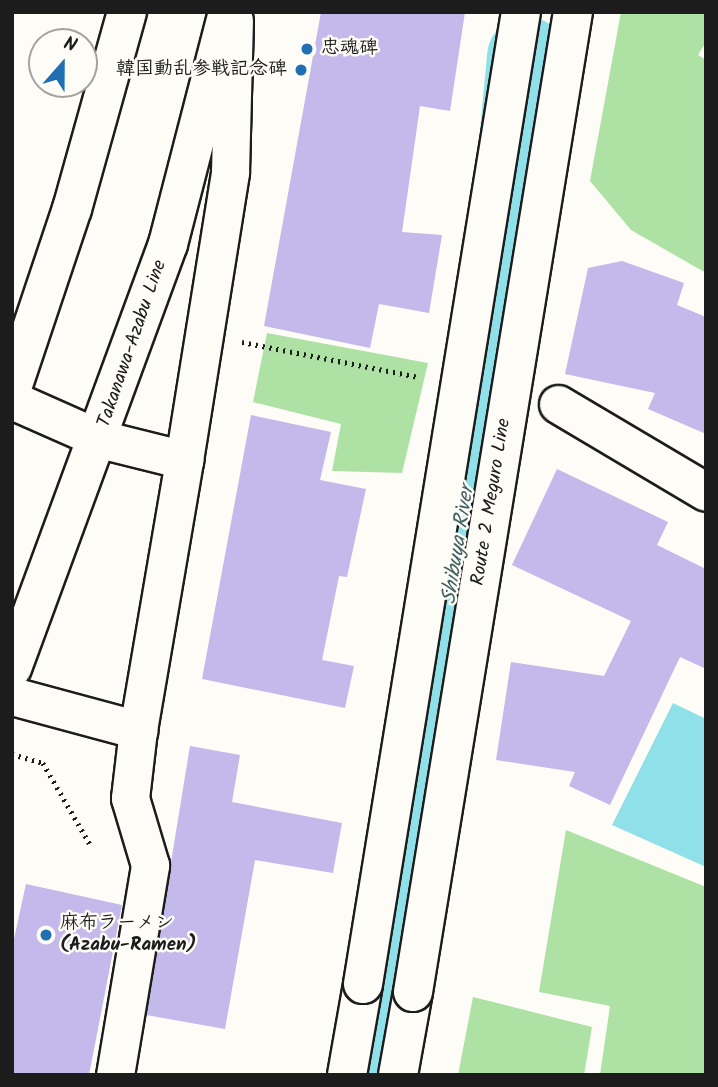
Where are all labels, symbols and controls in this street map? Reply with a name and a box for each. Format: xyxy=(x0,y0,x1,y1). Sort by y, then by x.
north arrow xyxy=(28,28,98,98)
text: N xyxy=(59,29,81,61)
place label: 忠魂碑 xyxy=(321,38,378,60)
marker: 忠魂碑 xyxy=(299,41,315,57)
place label: 韓国動乱参戦記念碑 xyxy=(116,59,287,81)
marker: 韓国動乱参戦記念碑 xyxy=(293,62,309,78)
street label: Takanawa-Azabu Line xyxy=(94,257,172,431)
street label: Route 2 Meguro Line xyxy=(468,417,516,587)
water label: Shibuya River xyxy=(437,484,481,606)
place label: 麻布ラーメン (Azabu-Ramen) xyxy=(60,913,196,957)
marker: 麻布ラーメン (Azabu-Ramen) xyxy=(38,927,54,943)

